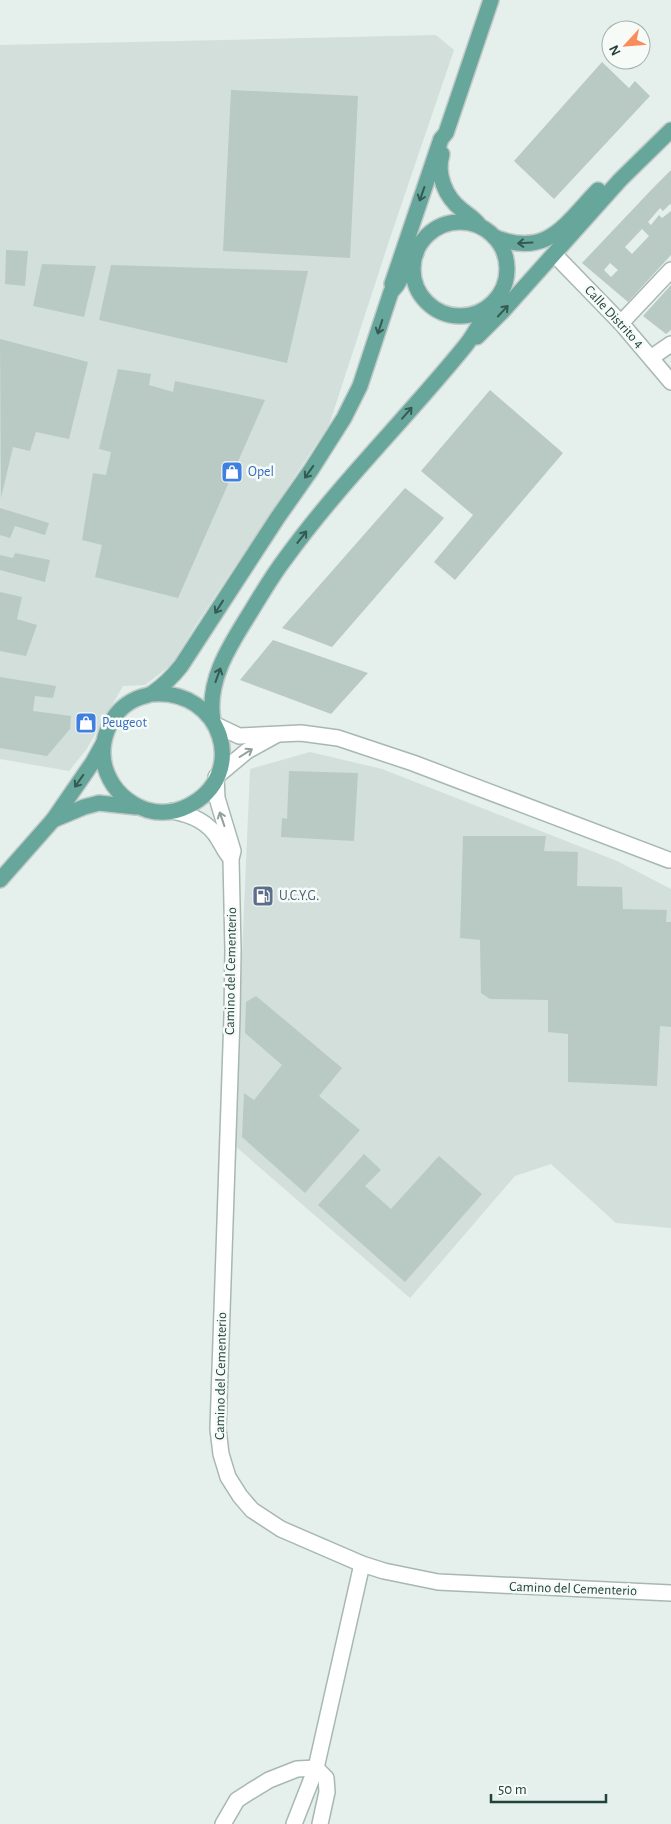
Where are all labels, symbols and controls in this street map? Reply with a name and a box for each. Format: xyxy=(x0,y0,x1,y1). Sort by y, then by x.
north arrow xyxy=(601,20,651,70)
text: N xyxy=(607,43,624,58)
one-way arrow xyxy=(417,186,426,201)
one-way arrow xyxy=(518,239,534,248)
street label: Calle Distrito 4 xyxy=(582,283,646,351)
one-way arrow xyxy=(497,304,509,317)
one-way arrow xyxy=(374,318,384,334)
one-way arrow xyxy=(401,406,413,419)
shop icon: Opel xyxy=(220,460,244,484)
place label: Opel xyxy=(248,465,274,479)
one-way arrow xyxy=(304,465,314,479)
one-way arrow xyxy=(297,531,308,544)
one-way arrow xyxy=(214,600,224,614)
one-way arrow xyxy=(214,668,223,683)
shop icon: Peugeot xyxy=(74,711,98,735)
place label: Peugeot xyxy=(102,716,147,730)
one-way arrow xyxy=(238,747,252,757)
one-way arrow xyxy=(74,774,84,788)
one-way arrow xyxy=(217,811,227,827)
fuel station icon: U.C.Y.G. xyxy=(251,884,275,908)
place label: U.C.Y.G. xyxy=(279,889,319,903)
street label: Camino del Cementerio xyxy=(223,907,239,1035)
street label: Camino del Cementerio xyxy=(213,1312,229,1440)
street label: Camino del Cementerio xyxy=(509,1580,637,1598)
scale bar xyxy=(491,1772,606,1804)
text: 50 m xyxy=(498,1782,527,1797)

